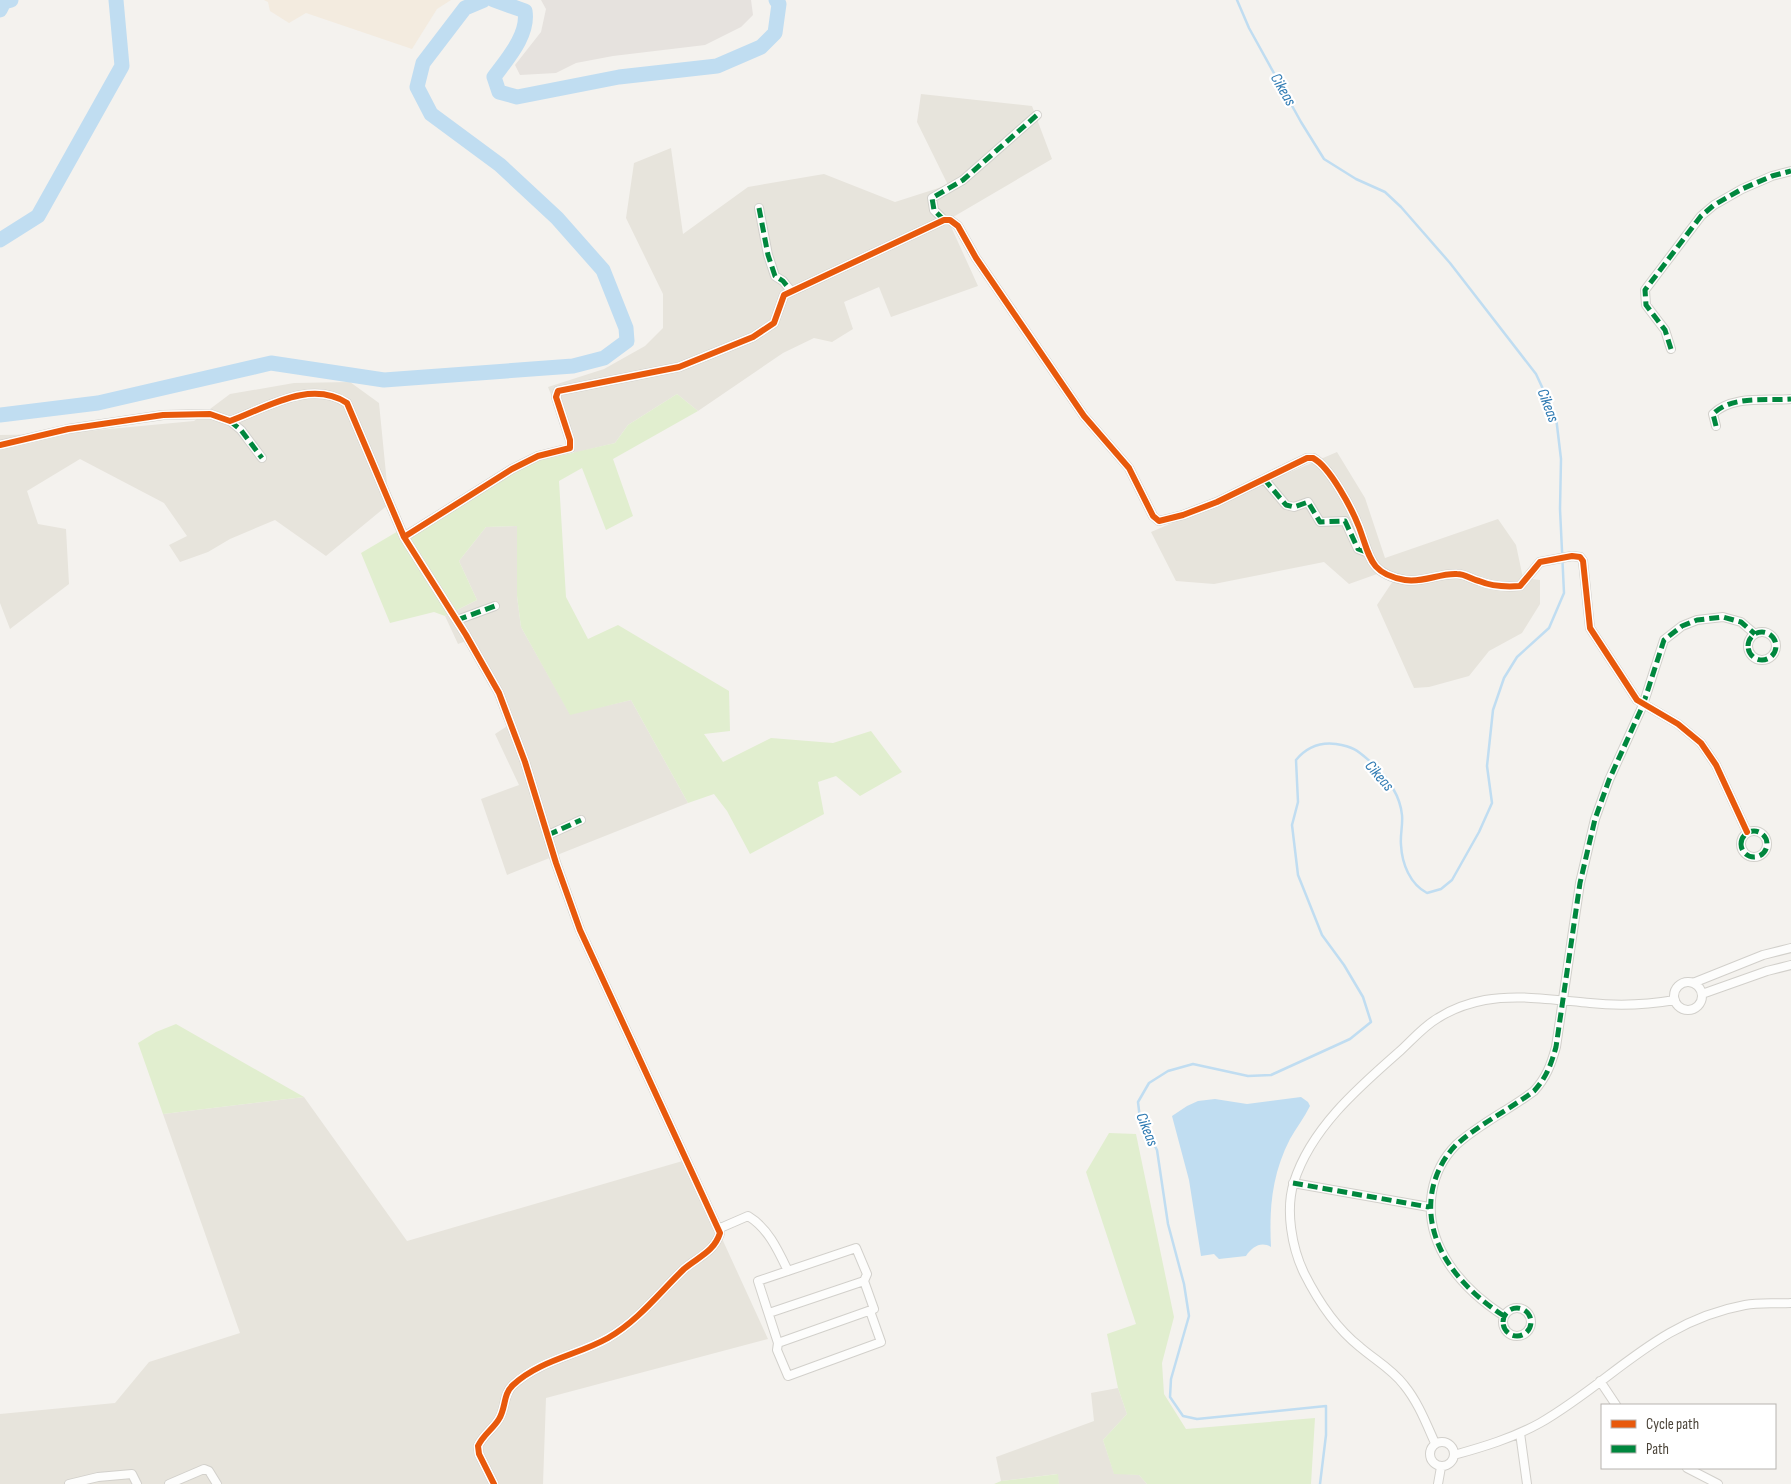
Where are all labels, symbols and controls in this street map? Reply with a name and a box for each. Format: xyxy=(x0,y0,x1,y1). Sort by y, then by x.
water label: Cikeas xyxy=(1266,70,1300,110)
water label: Cikeas xyxy=(1533,386,1563,425)
water label: Cikeas xyxy=(1360,757,1398,796)
water label: Cikeas xyxy=(1131,1110,1162,1150)
legend xyxy=(1601,1404,1776,1469)
text: Cycle path xyxy=(1646,1415,1699,1434)
text: Path xyxy=(1646,1440,1669,1459)

